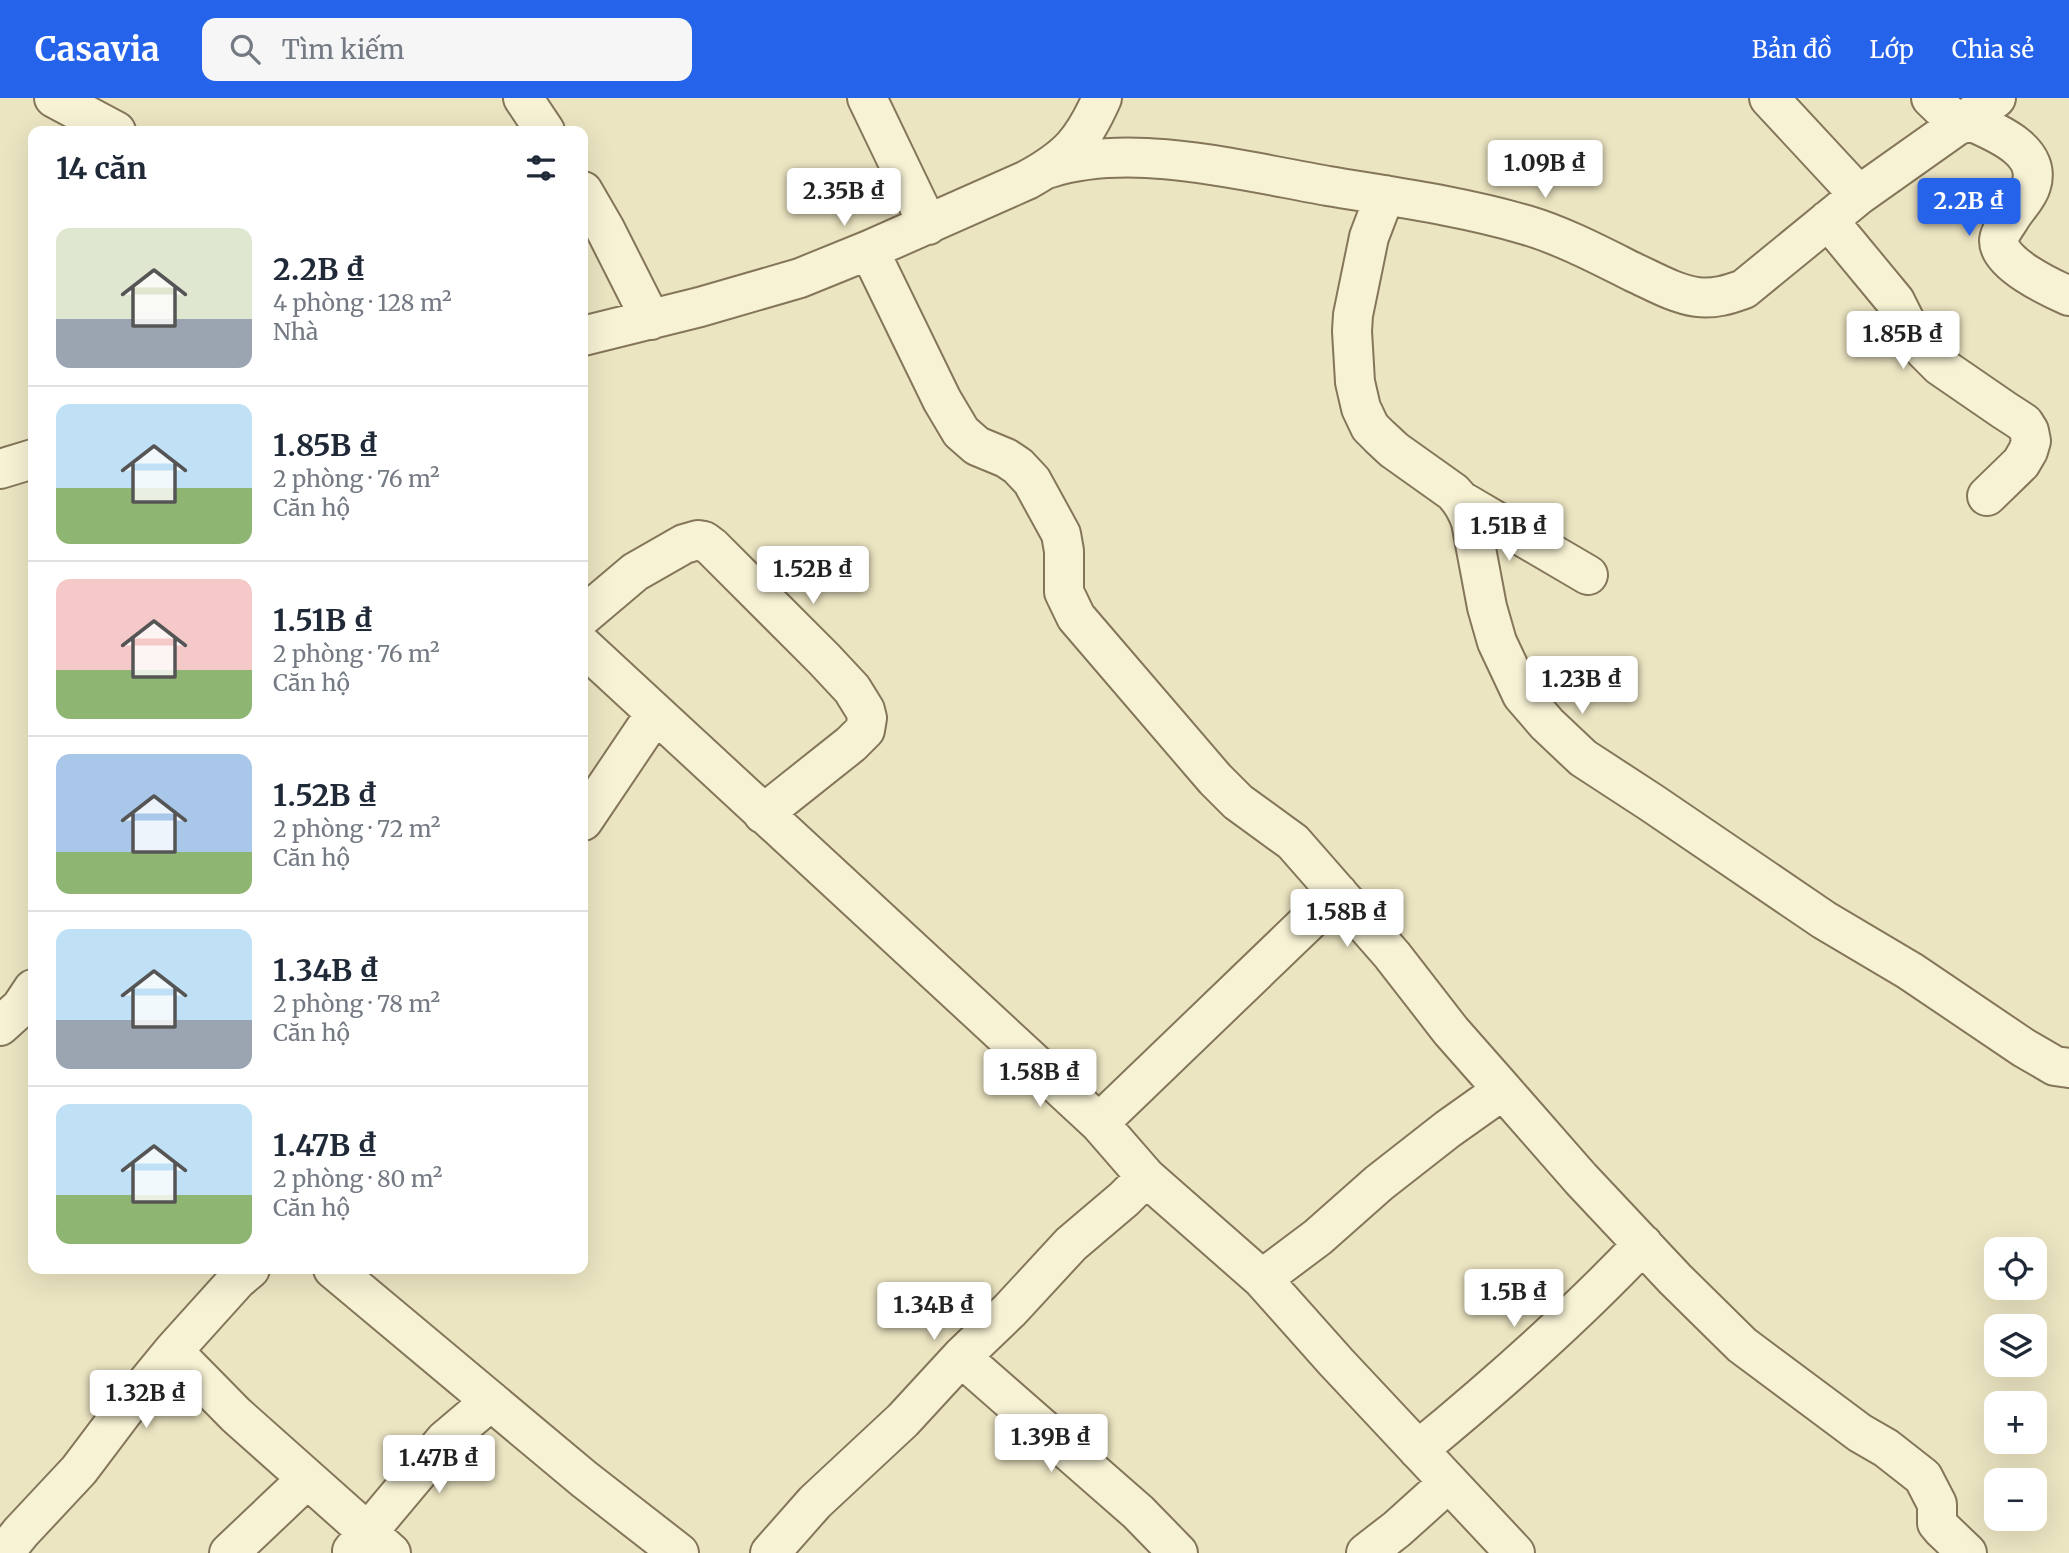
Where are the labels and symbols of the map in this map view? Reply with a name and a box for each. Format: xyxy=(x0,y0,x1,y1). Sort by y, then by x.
pin: 1.09B ₫ xyxy=(1480,140,1610,200)
pin: 2.35B ₫ xyxy=(779,169,909,228)
pin: 2.2B ₫ xyxy=(1912,178,2026,238)
pin: 1.85B ₫ xyxy=(1838,312,1968,371)
pin: 1.51B ₫ xyxy=(1444,504,1574,563)
pin: 1.52B ₫ xyxy=(748,546,878,606)
pin: 1.23B ₫ xyxy=(1517,656,1647,716)
pin: 1.58B ₫ xyxy=(1282,890,1412,949)
pin: 1.58B ₫ xyxy=(975,1049,1105,1109)
pin: 1.5B ₫ xyxy=(1457,1270,1571,1329)
pin: 1.34B ₫ xyxy=(869,1282,999,1342)
pin: 1.32B ₫ xyxy=(81,1370,211,1430)
pin: 1.39B ₫ xyxy=(986,1414,1116,1474)
pin: 1.47B ₫ xyxy=(374,1436,504,1495)

